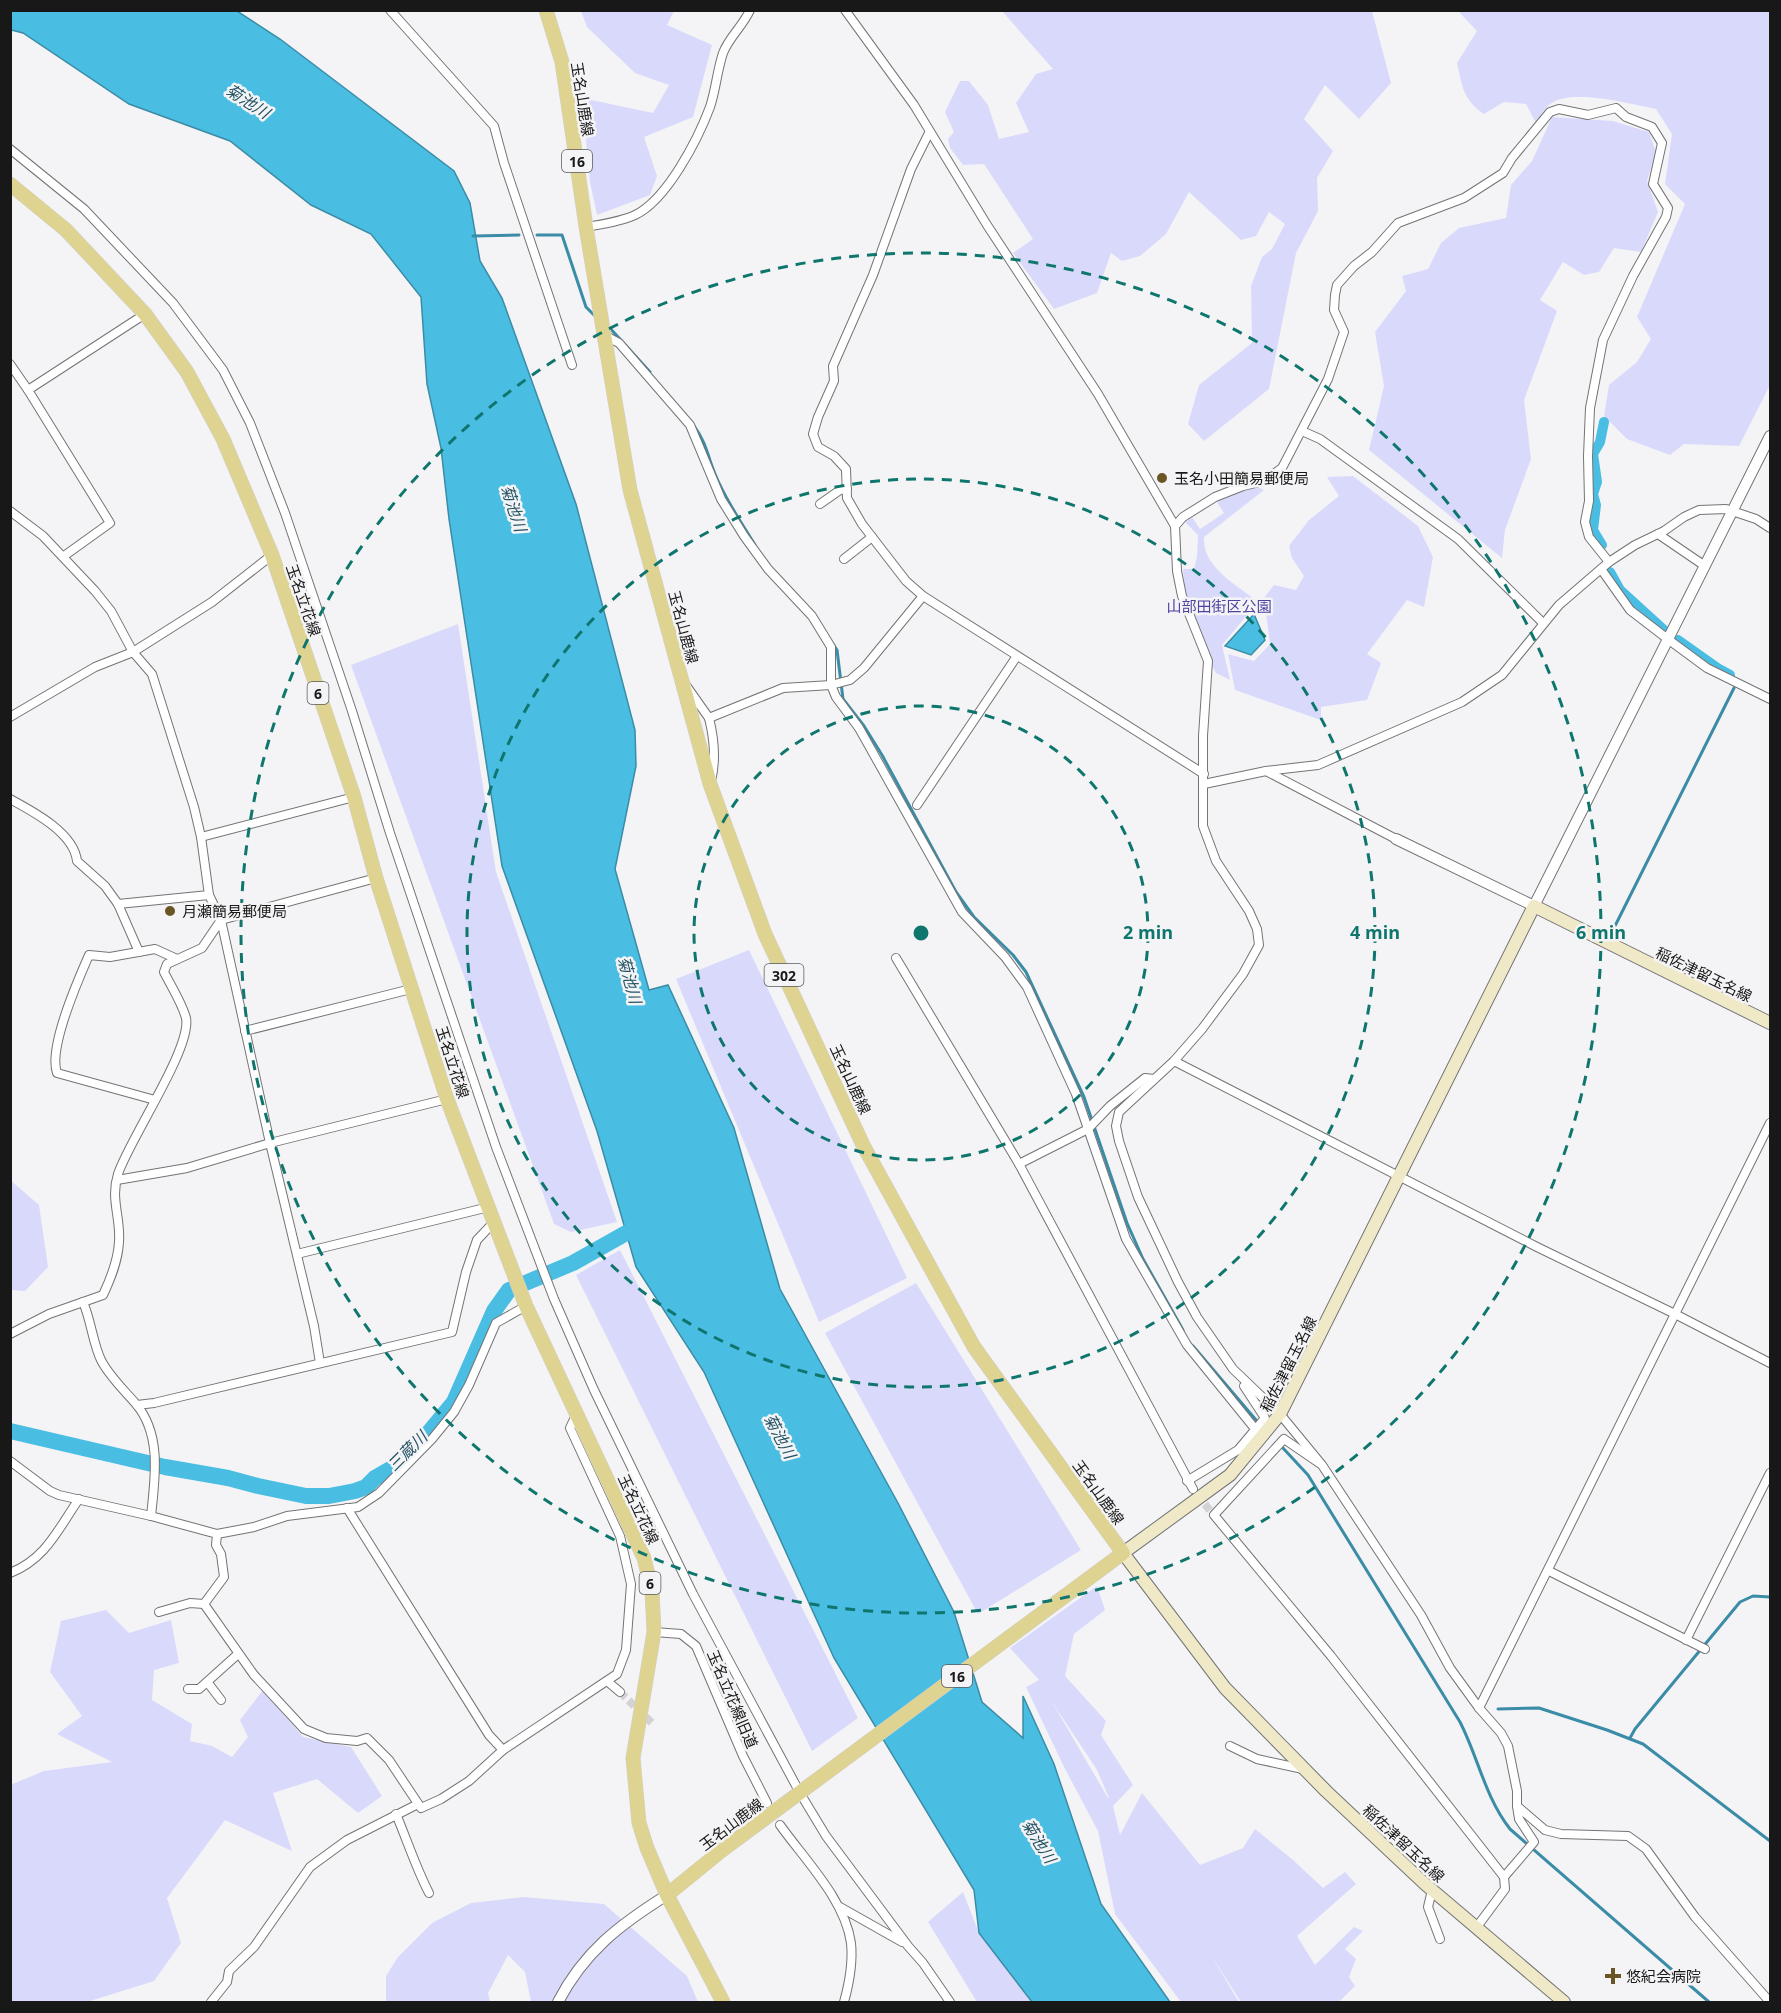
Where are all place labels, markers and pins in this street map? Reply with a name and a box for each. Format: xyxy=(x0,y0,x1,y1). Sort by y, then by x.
place label: 玉名小田簡易郵便局 xyxy=(1174,468,1309,488)
marker: 玉名小田簡易郵便局 xyxy=(1155,471,1169,485)
place label: 月瀬簡易郵便局 xyxy=(182,901,287,921)
marker: 月瀬簡易郵便局 xyxy=(163,904,177,918)
centre of rings xyxy=(911,923,931,943)
place label: 悠紀会病院 xyxy=(1626,1966,1701,1986)
marker: 悠紀会病院 xyxy=(1604,1967,1622,1985)

